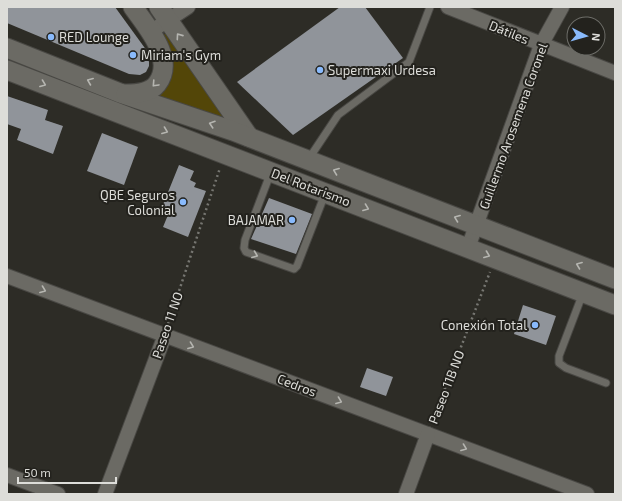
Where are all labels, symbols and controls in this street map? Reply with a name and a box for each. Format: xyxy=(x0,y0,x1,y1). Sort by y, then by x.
north arrow xyxy=(566,16,606,56)
street label: Dátiles xyxy=(487,17,531,47)
place label: RED Lounge xyxy=(59,29,129,45)
marker: RED Lounge xyxy=(46,32,56,42)
text: N xyxy=(590,32,603,42)
one-way arrow xyxy=(176,33,184,40)
street label: Guillermo Arosemena Coronel xyxy=(475,41,551,211)
place label: Miriam's Gym xyxy=(141,47,221,63)
marker: Miriam's Gym xyxy=(128,50,138,60)
place label: Supermaxi Urdesa xyxy=(328,62,436,78)
marker: Supermaxi Urdesa xyxy=(315,65,325,75)
one-way arrow xyxy=(86,78,94,86)
one-way arrow xyxy=(153,79,160,87)
one-way arrow xyxy=(40,80,47,88)
one-way arrow xyxy=(209,120,216,129)
one-way arrow xyxy=(161,126,168,134)
street label: Del Rotarismo xyxy=(269,165,353,209)
one-way arrow xyxy=(333,167,340,175)
place label: QBE Seguros Colonial xyxy=(100,187,175,218)
marker: QBE Seguros Colonial xyxy=(178,197,188,207)
one-way arrow xyxy=(362,204,369,212)
place label: BAJAMAR xyxy=(228,212,284,228)
one-way arrow xyxy=(454,214,461,222)
marker: BAJAMAR xyxy=(287,215,297,225)
one-way arrow xyxy=(251,251,258,259)
one-way arrow xyxy=(483,251,490,259)
one-way arrow xyxy=(575,261,582,269)
one-way arrow xyxy=(40,286,47,294)
street label: Paseo 11 NO xyxy=(148,289,186,361)
place label: Conexión Total xyxy=(441,317,527,333)
marker: Conexión Total xyxy=(530,320,540,330)
one-way arrow xyxy=(188,341,195,349)
street label: Paseo 11B NO xyxy=(425,348,467,426)
street label: Cedros xyxy=(275,370,319,400)
one-way arrow xyxy=(336,397,343,405)
one-way arrow xyxy=(461,443,468,452)
scale bar xyxy=(18,459,116,485)
text: 50 m xyxy=(24,465,51,479)

